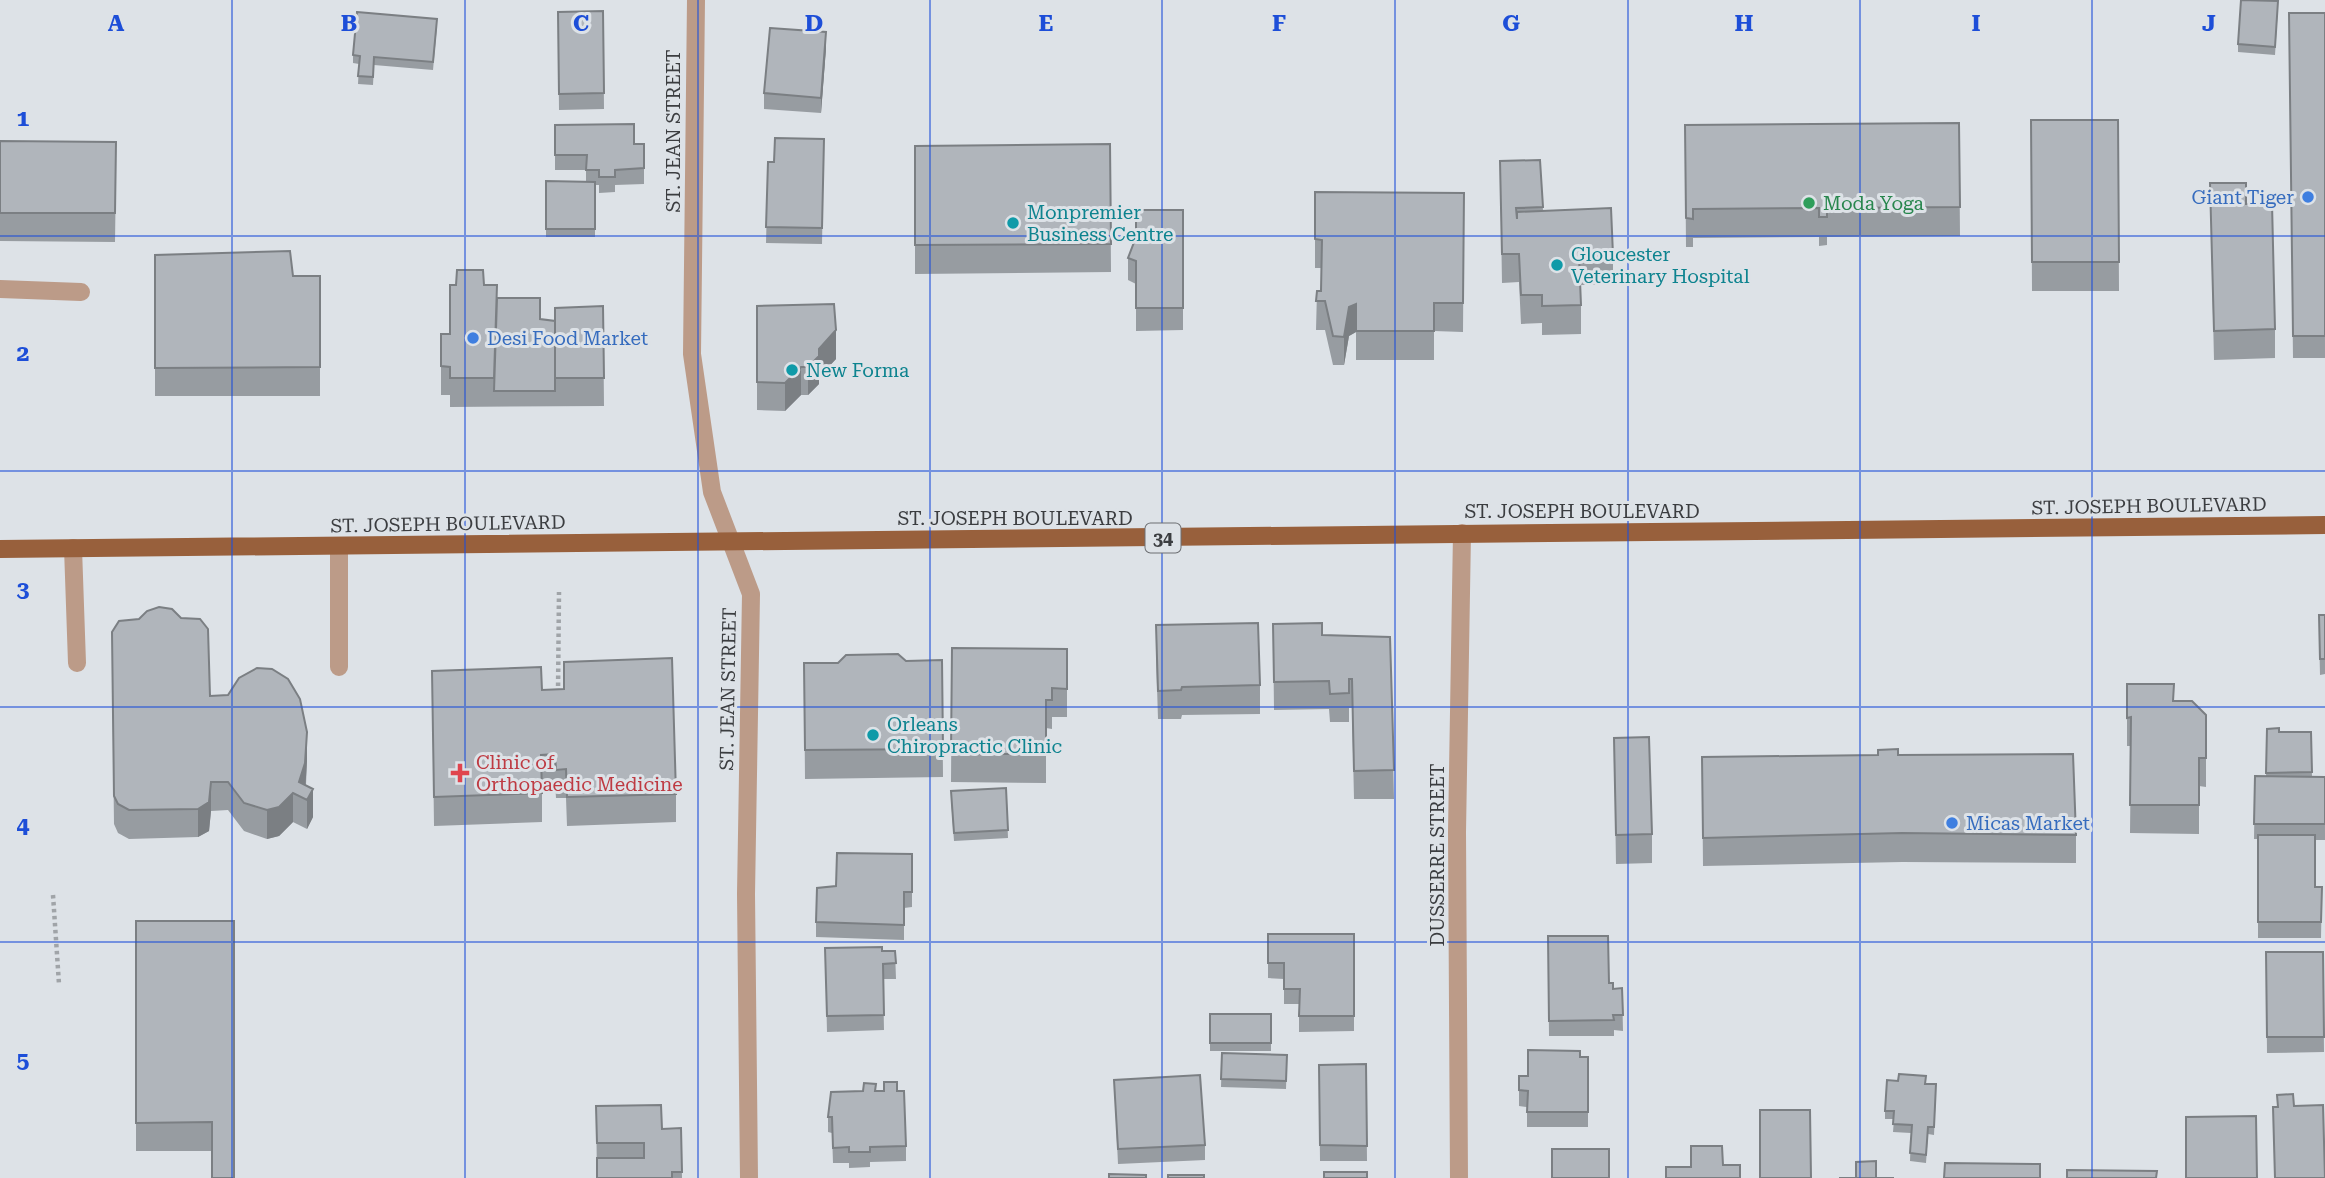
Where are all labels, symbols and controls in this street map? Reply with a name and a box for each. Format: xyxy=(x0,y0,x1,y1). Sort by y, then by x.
text: A xyxy=(108,10,125,37)
text: B xyxy=(341,10,357,37)
text: C xyxy=(573,10,589,37)
text: D xyxy=(805,10,823,37)
text: E xyxy=(1039,10,1053,37)
text: F xyxy=(1272,10,1286,37)
text: G xyxy=(1502,10,1520,37)
text: H xyxy=(1735,10,1754,37)
text: I xyxy=(1971,10,1981,37)
text: J xyxy=(2202,10,2216,37)
street label: ST. JEAN STREET xyxy=(662,49,685,213)
text: 1 xyxy=(17,105,30,132)
place label: Giant Tiger xyxy=(2191,186,2294,209)
marker: Giant Tiger xyxy=(2300,189,2316,205)
place label: Moda Yoga xyxy=(1823,192,1924,215)
marker: Moda Yoga xyxy=(1801,195,1817,211)
place label: Monpremier Business Centre xyxy=(1027,201,1173,246)
marker: Monpremier Business Centre xyxy=(1005,215,1021,231)
place label: Gloucester Veterinary Hospital xyxy=(1571,243,1750,288)
marker: Gloucester Veterinary Hospital xyxy=(1549,257,1565,273)
place label: Desi Food Market xyxy=(487,327,648,350)
marker: Desi Food Market xyxy=(465,330,481,346)
text: 2 xyxy=(17,340,29,367)
place label: New Forma xyxy=(806,359,910,382)
marker: New Forma xyxy=(784,362,800,378)
street label: ST. JOSEPH BOULEVARD xyxy=(2031,492,2267,520)
street label: ST. JOSEPH BOULEVARD xyxy=(1464,500,1700,523)
street label: ST. JOSEPH BOULEVARD xyxy=(897,507,1133,530)
street label: ST. JOSEPH BOULEVARD xyxy=(330,510,566,538)
road number: 34 xyxy=(1146,524,1180,552)
text: 3 xyxy=(17,576,30,603)
street label: ST. JEAN STREET xyxy=(715,607,741,771)
place label: Orleans Chiropractic Clinic xyxy=(887,713,1062,758)
marker: Orleans Chiropractic Clinic xyxy=(865,727,881,743)
place label: Clinic of Orthopaedic Medicine xyxy=(476,751,683,796)
marker: Clinic of Orthopaedic Medicine xyxy=(450,763,470,783)
street label: DUSSERRE STREET xyxy=(1426,764,1449,946)
text: 4 xyxy=(17,812,30,839)
place label: Micas Market xyxy=(1966,812,2090,835)
marker: Micas Market xyxy=(1944,815,1960,831)
text: 5 xyxy=(17,1047,30,1074)

